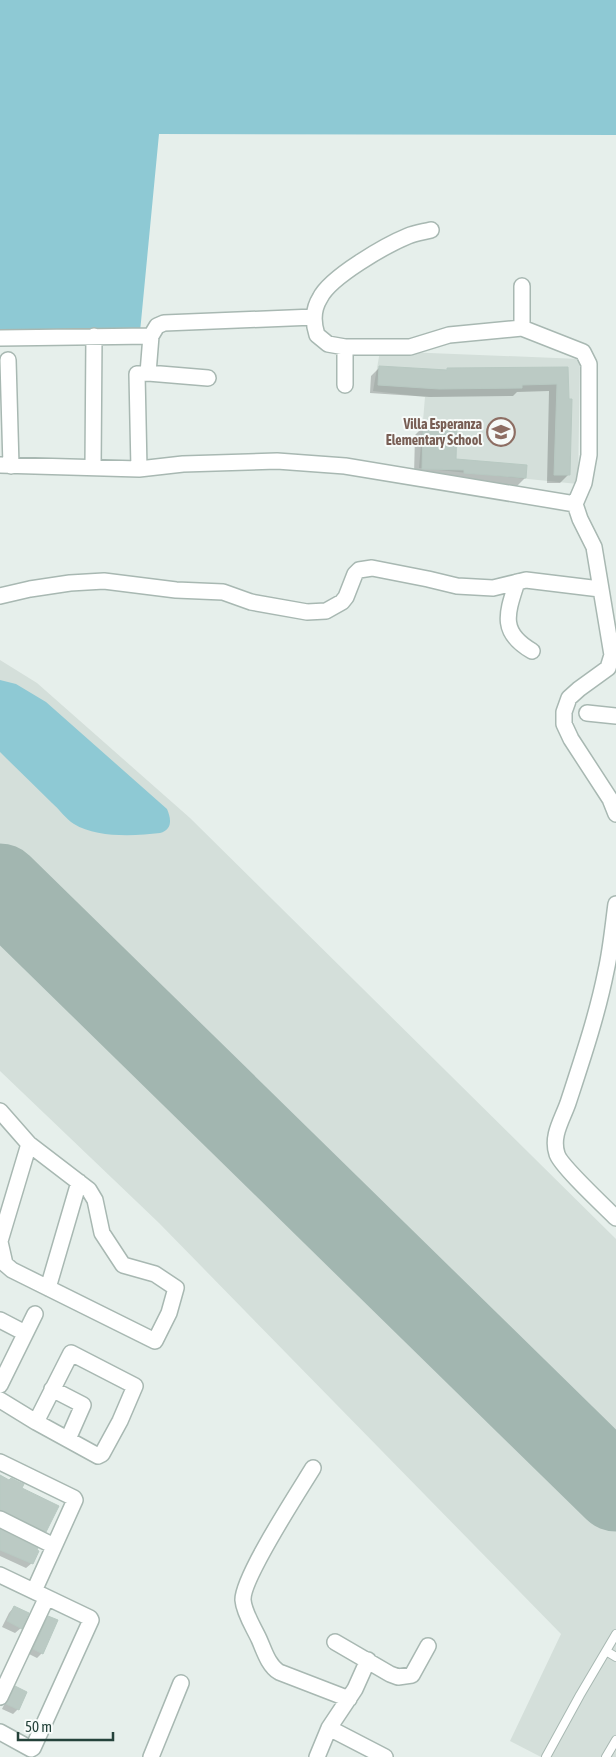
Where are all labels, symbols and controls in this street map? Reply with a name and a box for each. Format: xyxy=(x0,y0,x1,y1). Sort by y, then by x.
place label: Villa Esperanza Elementary School xyxy=(386,416,482,448)
school or university icon: Villa Esperanza Elementary School xyxy=(486,417,516,447)
scale bar xyxy=(18,1710,112,1742)
text: 50 m xyxy=(25,1718,52,1735)

